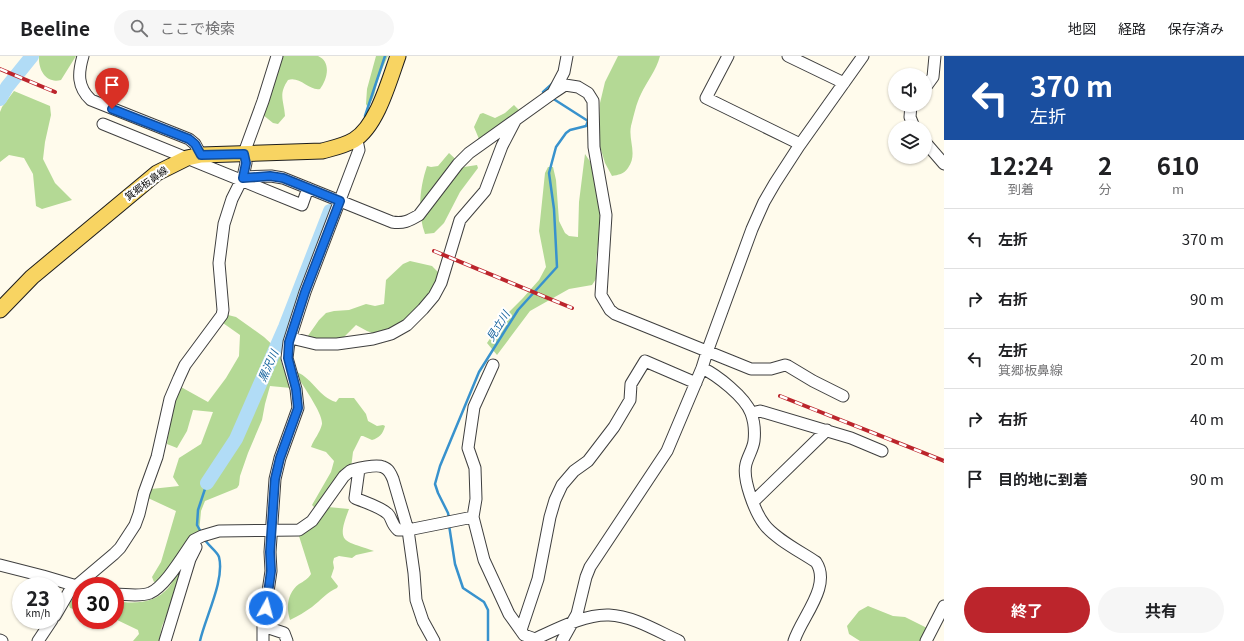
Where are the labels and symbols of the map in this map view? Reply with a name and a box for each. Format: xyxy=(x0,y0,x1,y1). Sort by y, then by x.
pin xyxy=(95,68,129,109)
street label: 箕郷板鼻線 xyxy=(121,162,170,203)
water label: 見立川 xyxy=(482,306,513,344)
water label: 黒沢川 xyxy=(253,346,282,384)
speed limit sign: 30 xyxy=(72,577,124,629)
position arrow xyxy=(245,587,287,629)

